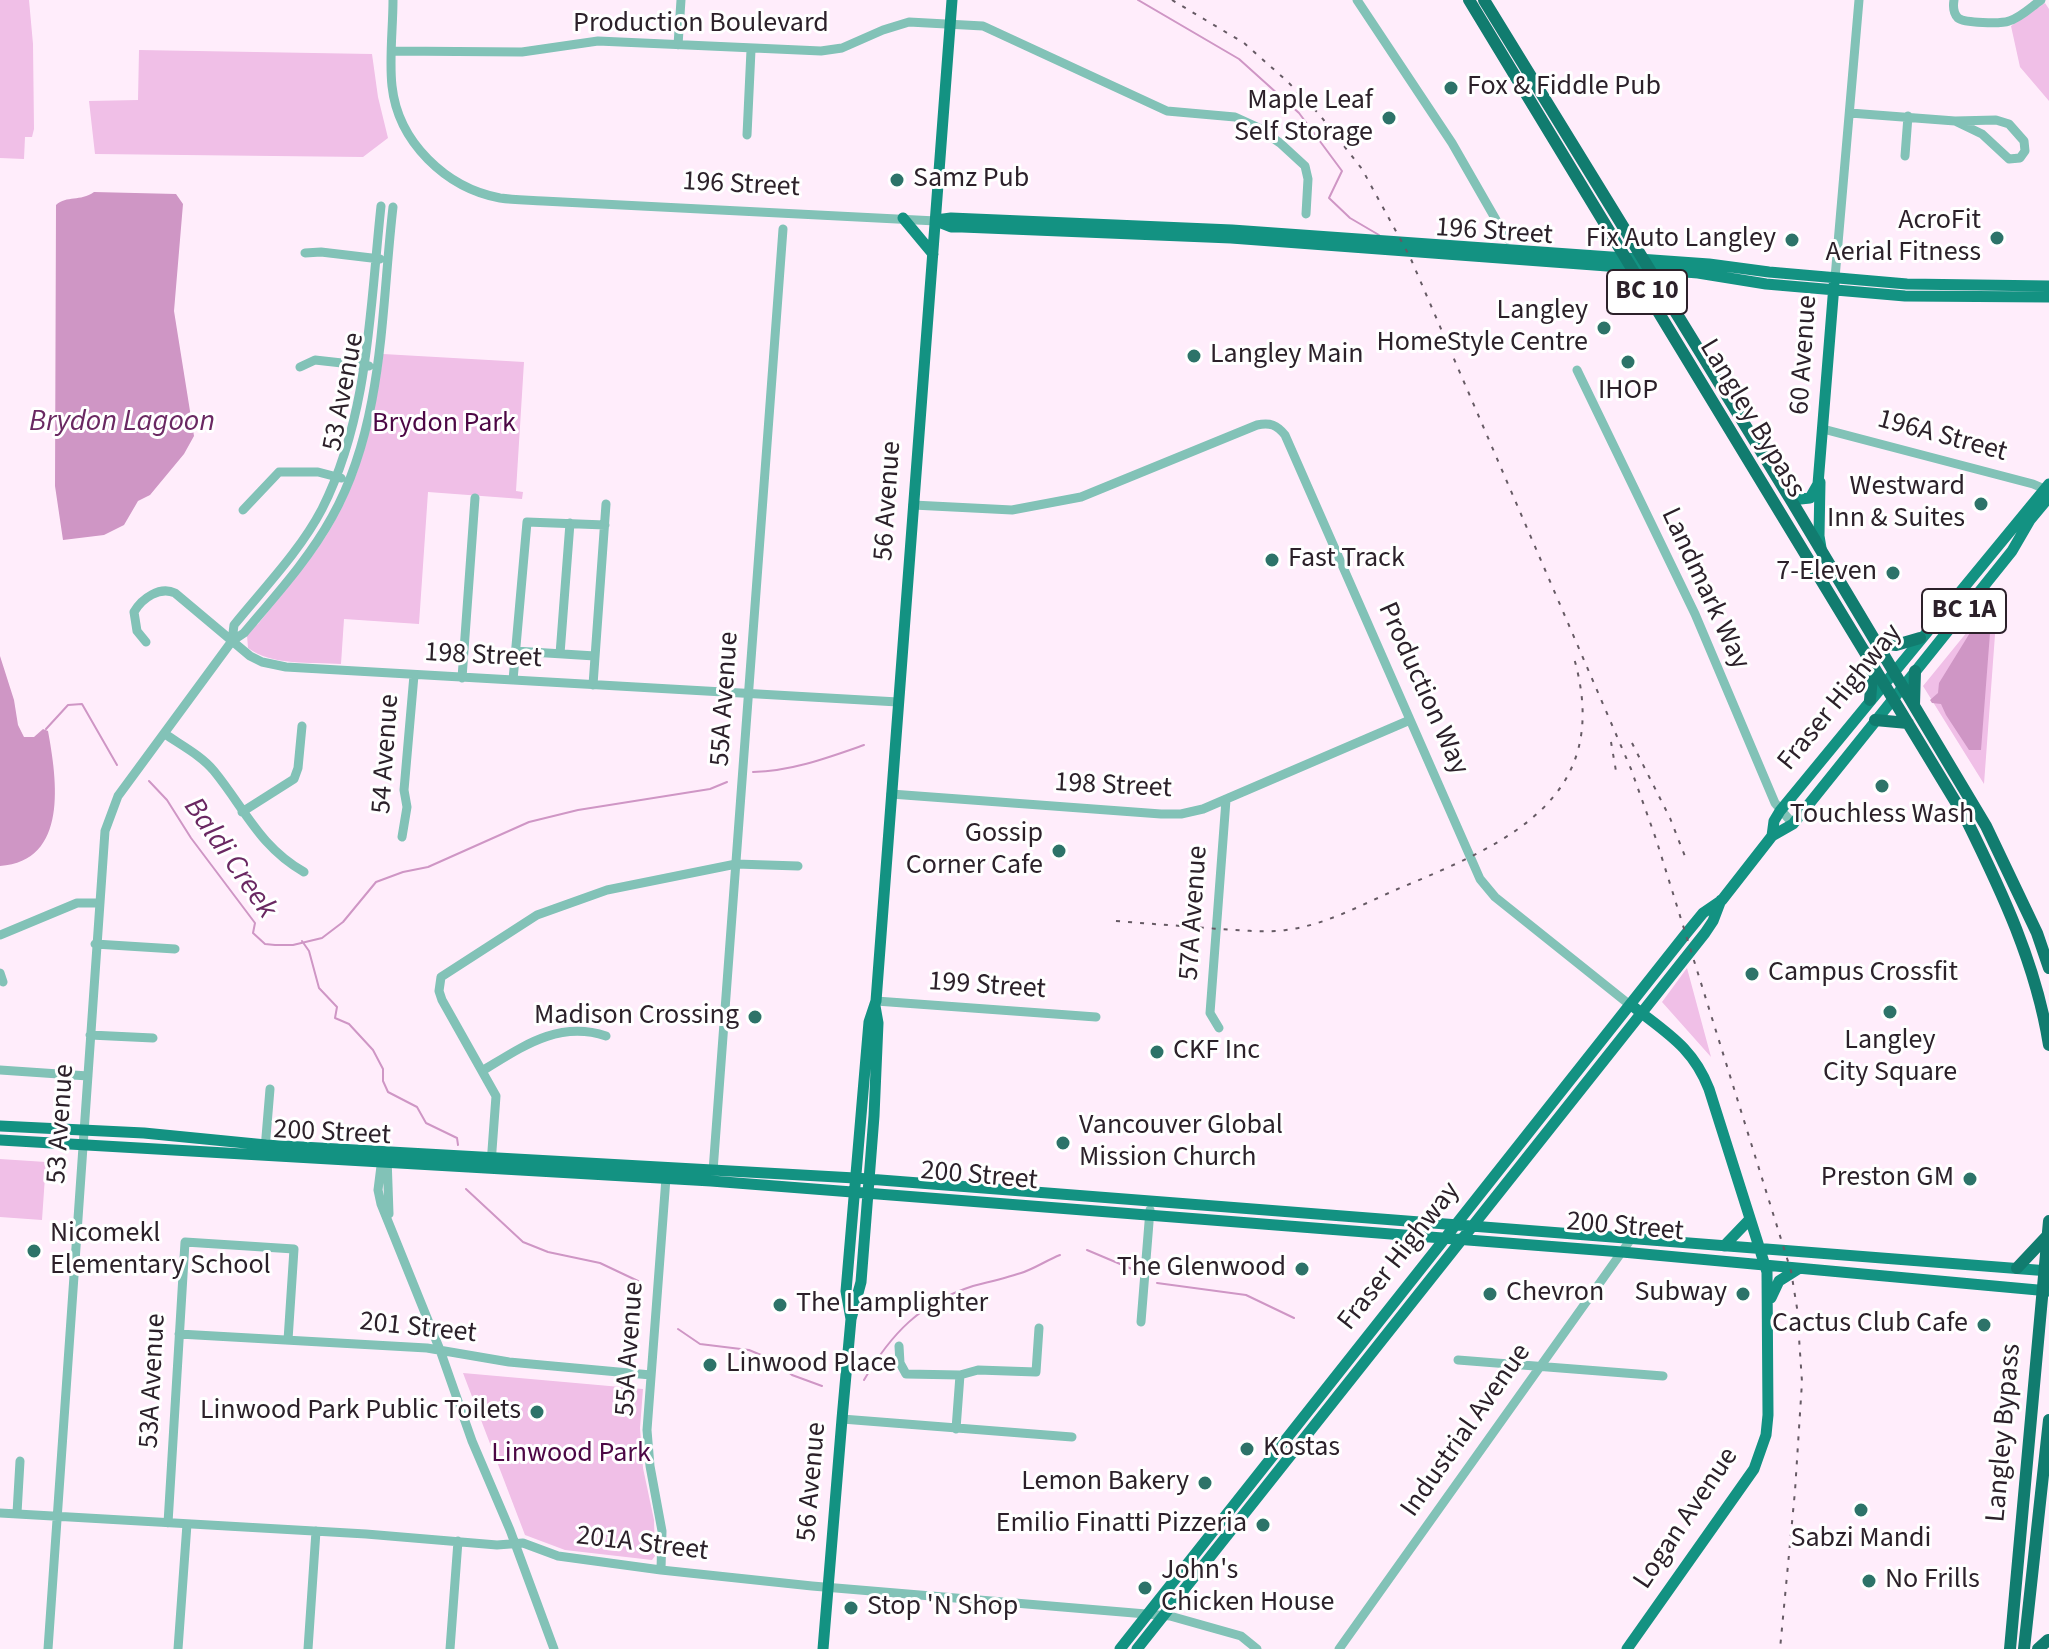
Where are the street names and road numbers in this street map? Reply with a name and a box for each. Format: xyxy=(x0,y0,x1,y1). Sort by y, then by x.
street label: Production Boulevard xyxy=(573,8,829,42)
street label: 196 Street xyxy=(681,166,801,206)
street label: 196 Street xyxy=(1434,212,1554,254)
road number: BC 10 xyxy=(1607,270,1687,314)
street label: 60 Avenue xyxy=(1784,294,1826,416)
street label: 53 Avenue xyxy=(317,330,373,454)
street label: Langley Bypass xyxy=(1691,334,1811,504)
street label: 196A Street xyxy=(1874,404,2010,470)
street label: 56 Avenue xyxy=(868,440,910,562)
street label: Landmark Way xyxy=(1652,503,1756,675)
road number: BC 1A xyxy=(1922,589,2006,633)
street label: Production Way xyxy=(1369,598,1475,780)
street label: Fraser Highway xyxy=(1772,618,1910,778)
street label: 55A Avenue xyxy=(705,631,747,767)
street label: 198 Street xyxy=(423,637,543,677)
street label: 54 Avenue xyxy=(366,693,408,815)
street label: 198 Street xyxy=(1053,767,1173,807)
street label: 57A Avenue xyxy=(1174,845,1216,981)
street label: 199 Street xyxy=(927,966,1047,1008)
street label: 53 Avenue xyxy=(41,1063,83,1185)
street label: 200 Street xyxy=(272,1114,392,1154)
street label: 200 Street xyxy=(919,1155,1039,1199)
street label: Fraser Highway xyxy=(1332,1176,1468,1338)
street label: 200 Street xyxy=(1565,1206,1685,1250)
street label: 55A Avenue xyxy=(610,1281,652,1417)
street label: 201 Street xyxy=(358,1306,478,1352)
street label: 53A Avenue xyxy=(134,1313,174,1449)
street label: Industrial Avenue xyxy=(1395,1338,1539,1524)
street label: Langley Bypass xyxy=(1980,1342,2030,1524)
street label: 56 Avenue xyxy=(791,1421,835,1543)
street label: Logan Avenue xyxy=(1627,1442,1747,1596)
street label: 201A Street xyxy=(574,1520,710,1570)

